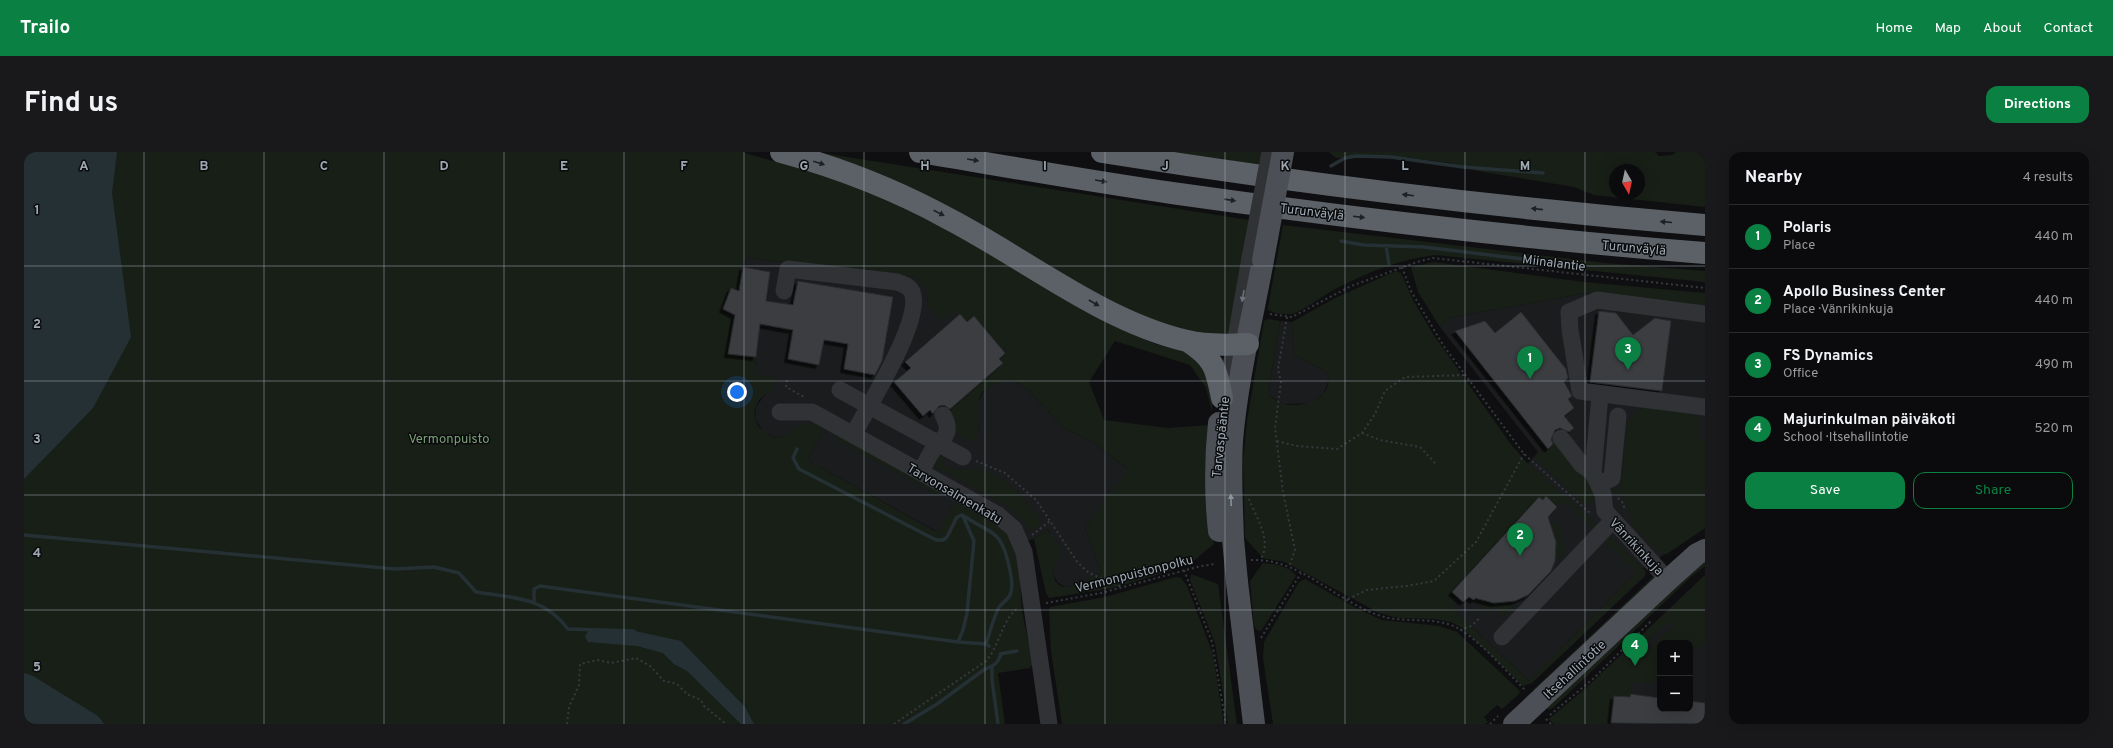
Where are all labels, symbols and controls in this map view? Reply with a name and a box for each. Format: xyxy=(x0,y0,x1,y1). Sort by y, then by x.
text: Trailo xyxy=(20,16,70,40)
text: Home xyxy=(1876,20,1913,37)
text: Map xyxy=(1935,20,1961,37)
text: About xyxy=(1983,20,2022,37)
text: Contact xyxy=(2044,20,2093,37)
text: Find us xyxy=(24,86,118,122)
button: Directions xyxy=(1986,86,2089,123)
one-way arrow xyxy=(967,158,979,164)
text: A xyxy=(79,159,89,175)
text: B xyxy=(200,159,209,175)
text: C xyxy=(320,159,328,175)
text: D xyxy=(439,159,449,175)
text: E xyxy=(560,159,568,175)
text: F xyxy=(680,159,688,175)
text: G xyxy=(800,159,809,175)
text: H xyxy=(920,159,930,175)
text: I xyxy=(1043,159,1047,175)
text: J xyxy=(1161,159,1169,175)
text: K xyxy=(1280,159,1290,175)
text: L xyxy=(1401,159,1409,175)
text: M xyxy=(1520,159,1530,175)
one-way arrow xyxy=(813,160,825,166)
north arrow xyxy=(1609,164,1645,200)
text: Nearby xyxy=(1745,167,1802,189)
text: 4 results xyxy=(2023,170,2073,186)
one-way arrow xyxy=(1095,178,1107,184)
one-way arrow xyxy=(1402,191,1414,198)
one-way arrow xyxy=(1224,197,1236,204)
street label: Turunväylä xyxy=(1279,201,1345,225)
text: 1 xyxy=(34,203,40,219)
one-way arrow xyxy=(1531,206,1543,213)
one-way arrow xyxy=(933,210,944,216)
one-way arrow xyxy=(1353,214,1365,220)
one-way arrow xyxy=(1660,218,1672,225)
text: Polaris xyxy=(1783,219,1832,238)
text: 1 xyxy=(1755,229,1761,245)
text: 440 m xyxy=(2034,229,2073,245)
street label: Turunväylä xyxy=(1601,238,1667,260)
text: Place xyxy=(1783,238,1815,254)
street label: Miinalantie xyxy=(1521,252,1586,276)
text: Apollo Business Center xyxy=(1783,283,1946,302)
one-way arrow xyxy=(1240,290,1246,302)
text: 2 xyxy=(1754,293,1762,309)
text: 440 m xyxy=(2034,293,2073,309)
one-way arrow xyxy=(1088,299,1100,306)
text: Place · Vänrikinkuja xyxy=(1783,302,1893,318)
text: 2 xyxy=(33,317,41,333)
pin: 3 xyxy=(1615,337,1641,370)
pin: 1 xyxy=(1517,346,1543,379)
text: FS Dynamics xyxy=(1783,347,1873,366)
text: 3 xyxy=(1754,357,1762,373)
text: 490 m xyxy=(2035,357,2073,373)
text: Office xyxy=(1783,366,1818,382)
your location xyxy=(727,382,747,402)
street label: Tarvaspääntie xyxy=(1210,396,1234,478)
text: Majurinkulman päiväkoti xyxy=(1783,411,1955,430)
text: 4 xyxy=(1754,421,1762,437)
text: 520 m xyxy=(2035,421,2073,437)
text: School · Itsehallintotie xyxy=(1783,430,1909,446)
text: 3 xyxy=(33,432,41,448)
park label: Vermonpuisto xyxy=(408,432,490,448)
street label: Tarvonsalmenkatu xyxy=(904,461,1004,528)
button: Save xyxy=(1745,472,1905,509)
button: Share xyxy=(1913,472,2073,509)
one-way arrow xyxy=(1228,494,1235,506)
street label: Vänrikinkuja xyxy=(1605,515,1666,579)
pin: 2 xyxy=(1507,523,1533,556)
text: 4 xyxy=(33,546,41,562)
street label: Vermonpuistonpolku xyxy=(1074,553,1195,597)
pin: 4 xyxy=(1622,633,1648,666)
street label: Itsehallintotie xyxy=(1541,637,1610,704)
map controls xyxy=(1657,640,1693,712)
button: + xyxy=(1657,640,1693,676)
text: 5 xyxy=(33,660,41,676)
button: − xyxy=(1657,676,1693,712)

